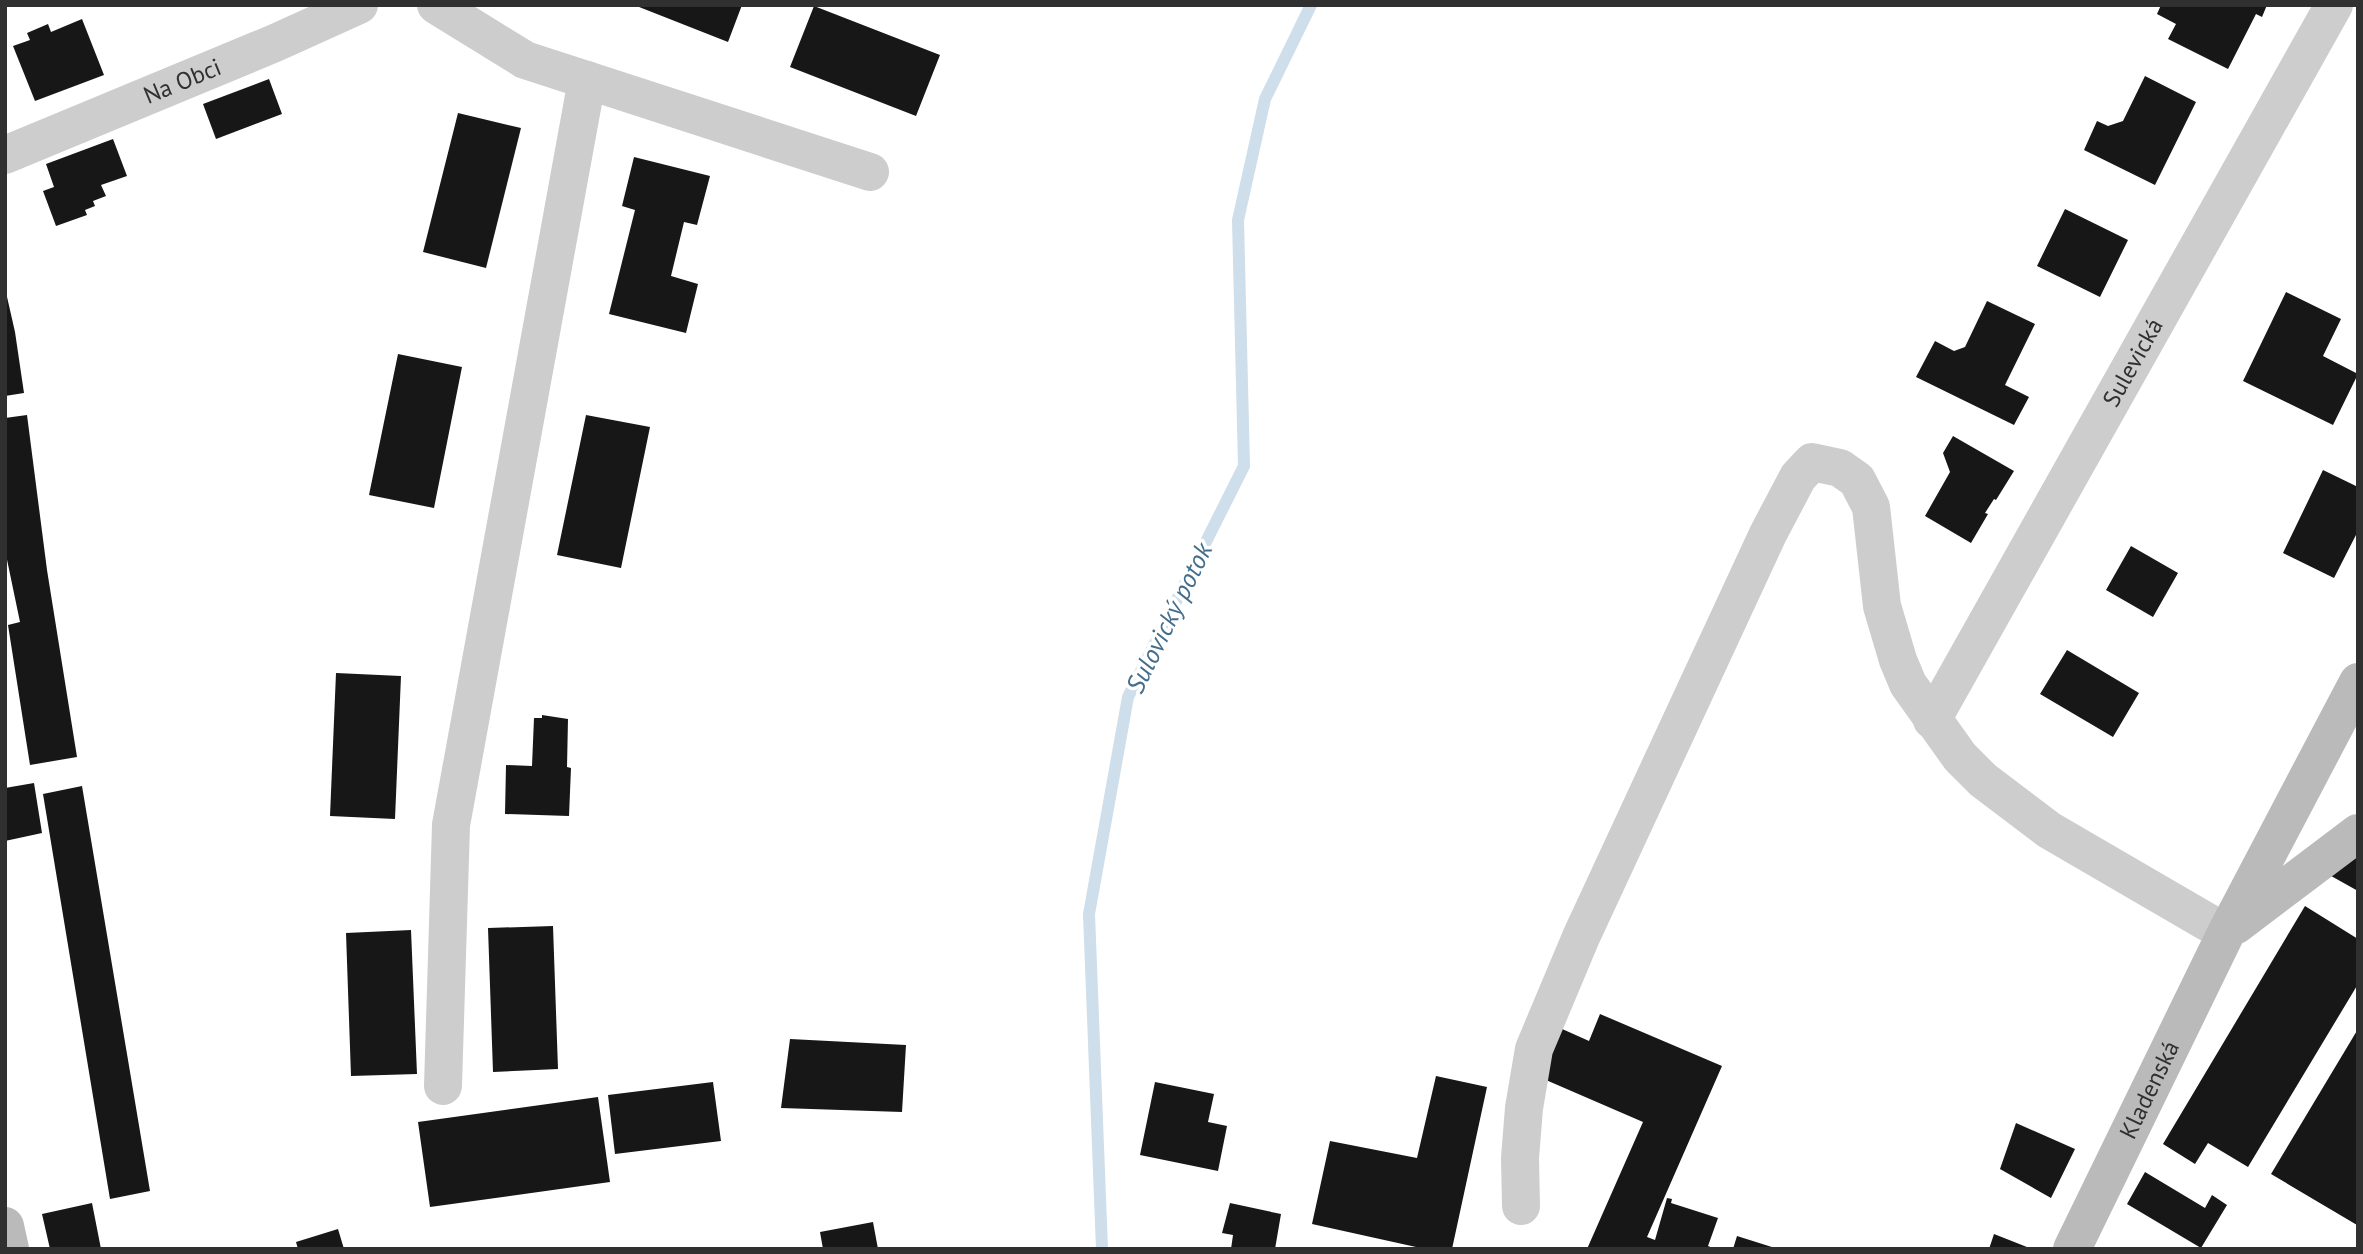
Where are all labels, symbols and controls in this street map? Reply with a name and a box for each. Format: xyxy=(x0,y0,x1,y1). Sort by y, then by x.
street label: Na Obci xyxy=(139,51,226,111)
street label: Sulevická xyxy=(2095,313,2170,412)
water label: Sulovický potok xyxy=(1118,536,1220,698)
street label: Kladenská xyxy=(2112,1036,2186,1144)

